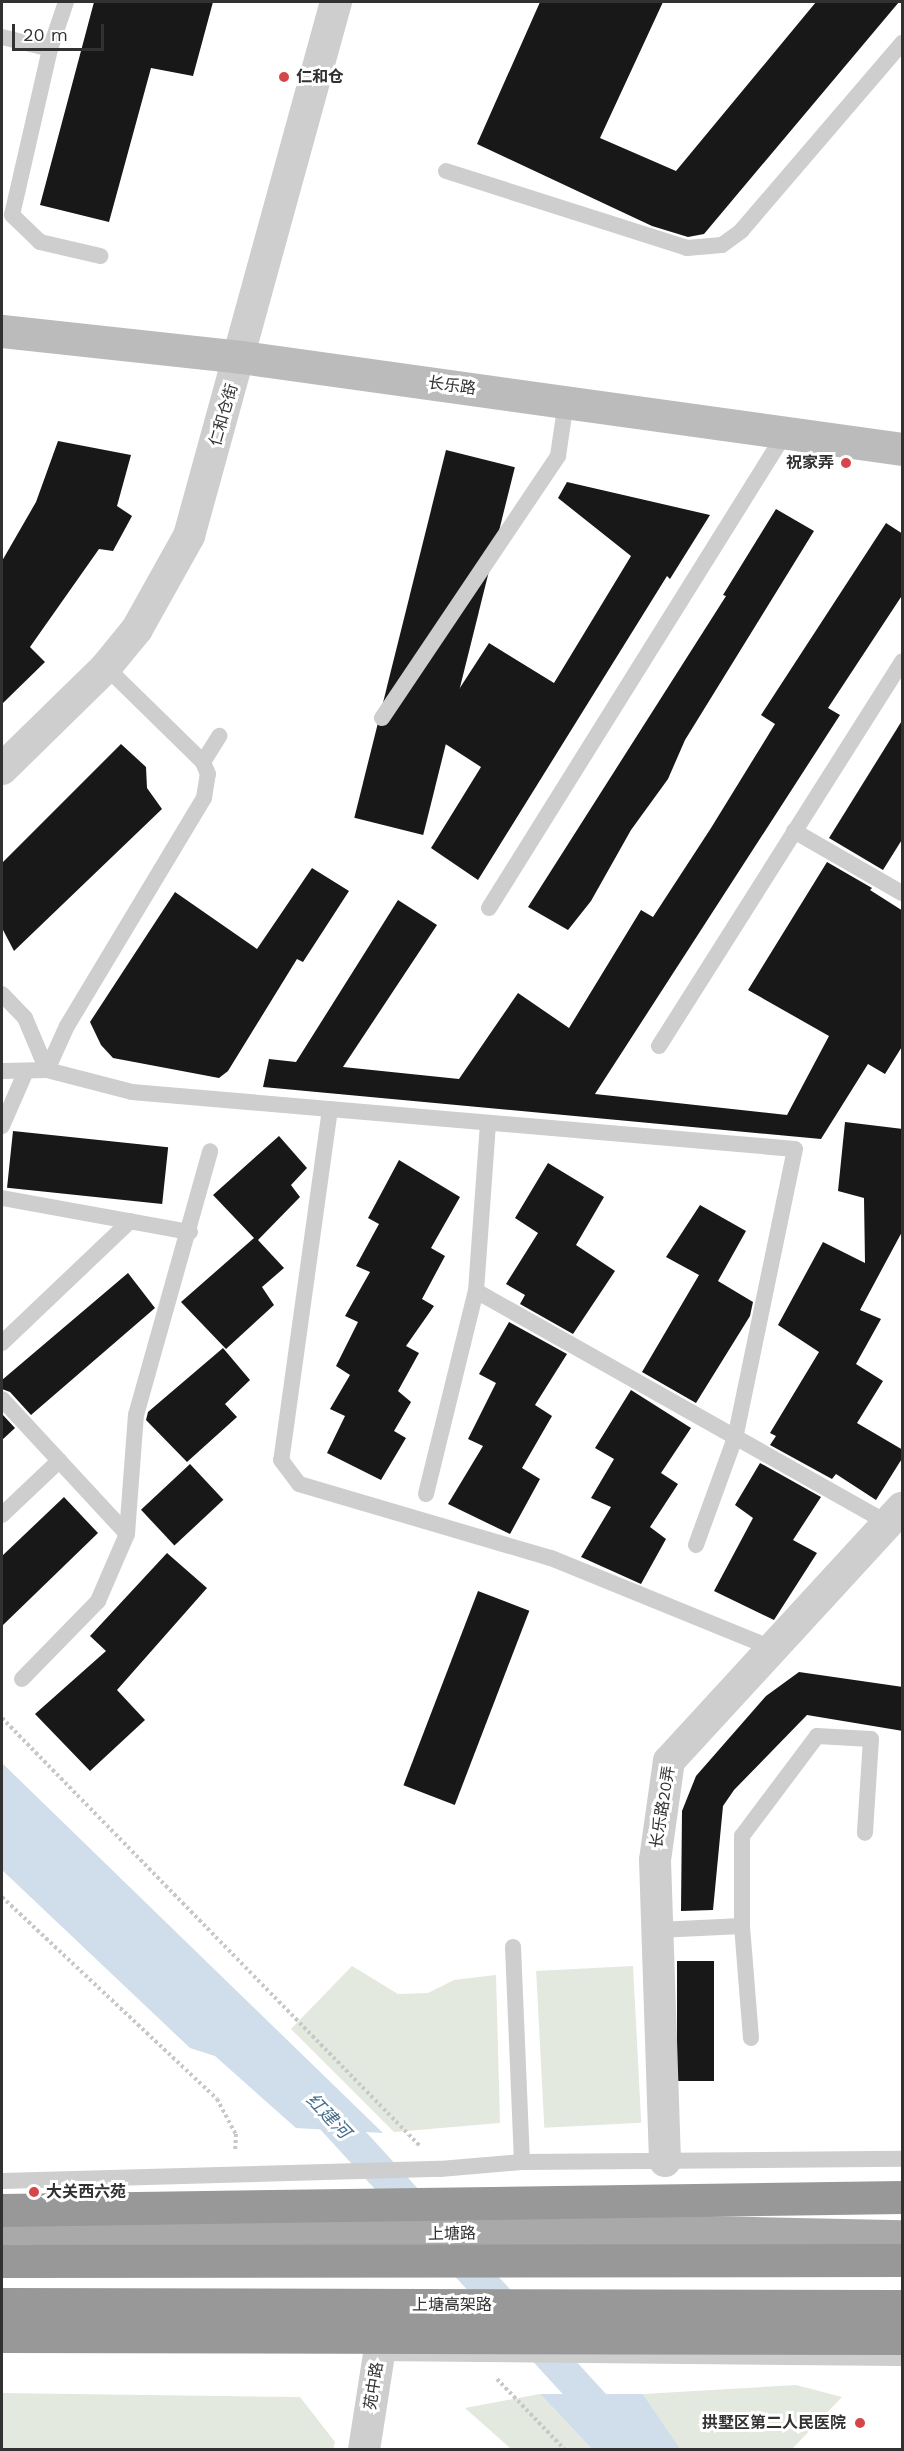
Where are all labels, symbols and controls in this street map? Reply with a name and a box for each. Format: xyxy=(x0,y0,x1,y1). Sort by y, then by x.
scale bar xyxy=(15,12,106,50)
text: 20 m xyxy=(23,24,68,45)
place label: 仁和仓 xyxy=(296,67,344,87)
marker: 仁和仓 xyxy=(277,70,291,84)
street label: 长乐路 xyxy=(427,373,477,399)
street label: 仁和仓街 xyxy=(206,382,242,448)
place label: 祝家弄 xyxy=(786,453,834,473)
marker: 祝家弄 xyxy=(839,456,853,470)
street label: 长乐路20弄 xyxy=(647,1764,679,1850)
water label: 红建河 xyxy=(301,2089,355,2143)
place label: 大关西六苑 xyxy=(46,2182,126,2202)
marker: 大关西六苑 xyxy=(27,2185,41,2199)
street label: 上塘路 xyxy=(428,2224,476,2244)
street label: 上塘高架路 xyxy=(412,2295,492,2315)
street label: 苑中路 xyxy=(361,2361,387,2411)
place label: 拱墅区第二人民医院 xyxy=(702,2413,846,2433)
marker: 拱墅区第二人民医院 xyxy=(851,2414,869,2432)

